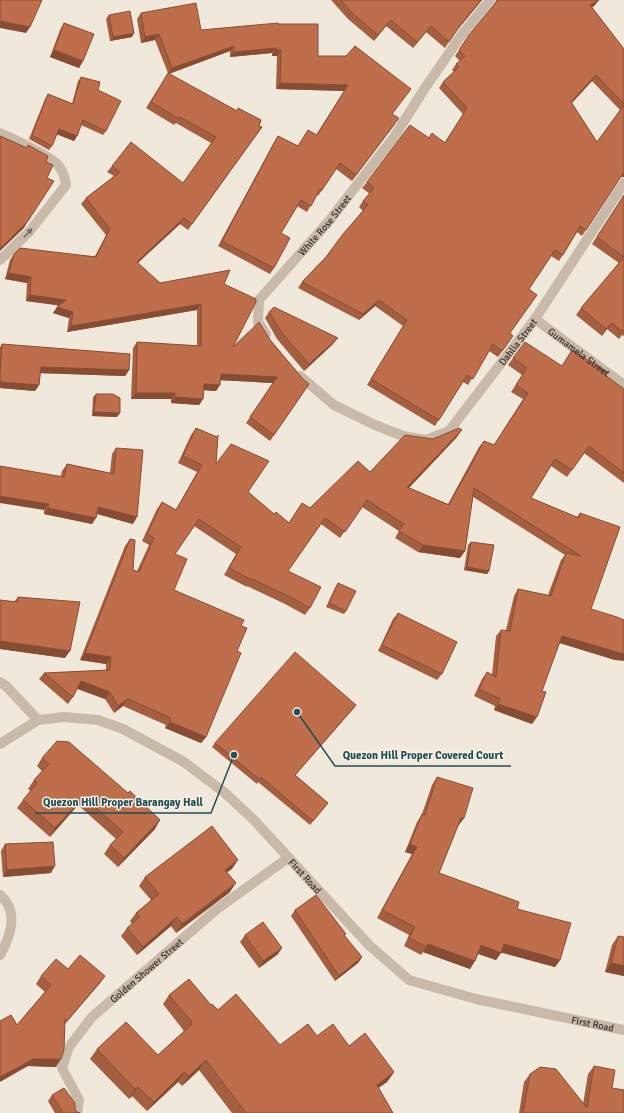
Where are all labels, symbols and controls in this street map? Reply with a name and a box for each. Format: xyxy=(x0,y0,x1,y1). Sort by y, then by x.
street label: White Rose Street xyxy=(296,192,354,259)
one-way arrow xyxy=(23,228,32,238)
street label: Dahlia Street xyxy=(497,316,540,368)
street label: Gumamela Street xyxy=(545,326,612,380)
callout: Quezon Hill Proper Covered Court xyxy=(335,743,511,766)
text: Quezon Hill Proper Covered Court xyxy=(343,749,503,762)
callout: Quezon Hill Proper Barangay Hall xyxy=(35,790,211,813)
text: Quezon Hill Proper Barangay Hall xyxy=(43,796,204,809)
street label: First Road xyxy=(286,857,324,896)
street label: Golden Shower Street xyxy=(108,936,186,1006)
street label: First Road xyxy=(570,1014,615,1035)

